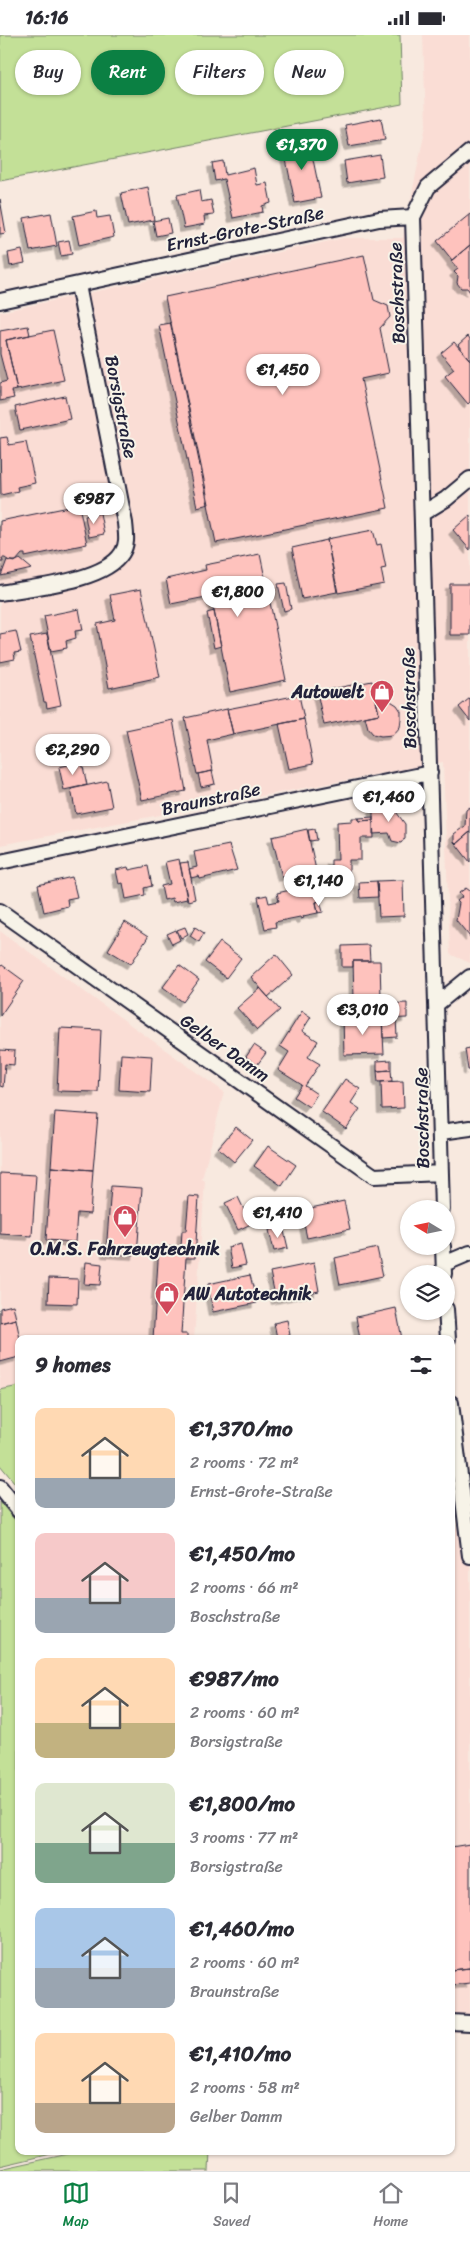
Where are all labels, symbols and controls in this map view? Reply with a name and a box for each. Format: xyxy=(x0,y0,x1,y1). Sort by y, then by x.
text: 16:16 xyxy=(25,1,69,34)
chip: Buy xyxy=(15,50,81,95)
chip: Rent xyxy=(91,50,165,95)
chip: Filters xyxy=(175,50,264,95)
chip: New xyxy=(274,50,344,95)
pin: €1,370 xyxy=(261,129,343,171)
text: €1,370 xyxy=(277,130,327,159)
street label: Ernst-Grote-Straße xyxy=(163,197,327,261)
street label: Boschstraße xyxy=(379,242,415,344)
street label: Borsigstraße xyxy=(95,353,147,461)
pin: €1,450 xyxy=(242,353,324,396)
text: €1,450 xyxy=(257,355,309,384)
pin: €987 xyxy=(64,483,124,525)
text: €987 xyxy=(74,484,114,513)
pin: €1,800 xyxy=(197,575,279,618)
text: €1,800 xyxy=(212,577,264,606)
street label: Boschstraße xyxy=(392,647,426,749)
place label: Autowelt xyxy=(290,676,364,708)
shop icon: Autowelt xyxy=(369,679,395,713)
pin: €2,290 xyxy=(32,733,114,776)
text: €2,290 xyxy=(46,735,100,764)
street label: Braunstraße xyxy=(159,773,263,825)
pin: €1,460 xyxy=(348,781,430,823)
text: €1,460 xyxy=(364,782,415,811)
pin: €1,140 xyxy=(278,865,360,907)
text: €1,140 xyxy=(295,866,343,895)
pin: €3,010 xyxy=(322,993,404,1036)
text: €3,010 xyxy=(338,995,388,1024)
street label: Gelber Damm xyxy=(173,1005,277,1091)
street label: Boschstraße xyxy=(405,1067,439,1169)
pin: €1,410 xyxy=(237,1197,319,1239)
text: €1,410 xyxy=(254,1198,302,1227)
north arrow xyxy=(400,1200,455,1255)
map controls xyxy=(400,1200,455,1320)
shop icon: O.M.S. Fahrzeugtechnik xyxy=(112,1204,138,1238)
place label: O.M.S. Fahrzeugtechnik xyxy=(30,1233,220,1265)
button: layers xyxy=(400,1265,455,1320)
place label: AW Autotechnik xyxy=(183,1278,312,1310)
shop icon: AW Autotechnik xyxy=(154,1281,180,1315)
text: 9 homes xyxy=(35,1346,111,1384)
icon: filters xyxy=(407,1351,435,1379)
text: €1,370/mo xyxy=(190,1410,293,1448)
icon: home xyxy=(75,1428,135,1488)
text: 2 rooms · 72 m² xyxy=(190,1448,299,1477)
text: Ernst-Grote-Straße xyxy=(190,1477,333,1506)
text: €1,450/mo xyxy=(190,1535,295,1573)
icon: home xyxy=(75,1553,135,1613)
text: 2 rooms · 66 m² xyxy=(190,1573,299,1602)
text: Boschstraße xyxy=(190,1602,280,1631)
text: €987/mo xyxy=(190,1660,279,1698)
icon: home xyxy=(75,1678,135,1738)
text: 2 rooms · 60 m² xyxy=(190,1698,300,1727)
text: Borsigstraße xyxy=(190,1727,283,1756)
text: €1,800/mo xyxy=(190,1785,295,1823)
icon: home xyxy=(75,1803,135,1863)
text: 3 rooms · 77 m² xyxy=(190,1823,298,1852)
text: Borsigstraße xyxy=(190,1852,283,1881)
text: €1,460/mo xyxy=(190,1910,294,1948)
icon: home xyxy=(75,1928,135,1988)
text: 2 rooms · 60 m² xyxy=(190,1948,300,1977)
text: Braunstraße xyxy=(190,1977,279,2006)
text: €1,410/mo xyxy=(190,2035,291,2073)
icon: home xyxy=(75,2053,135,2113)
text: 2 rooms · 58 m² xyxy=(190,2073,300,2102)
text: Gelber Damm xyxy=(190,2102,282,2131)
tab: Map xyxy=(62,2179,90,2234)
tab: Saved xyxy=(213,2179,250,2234)
tab: Home xyxy=(373,2179,408,2234)

